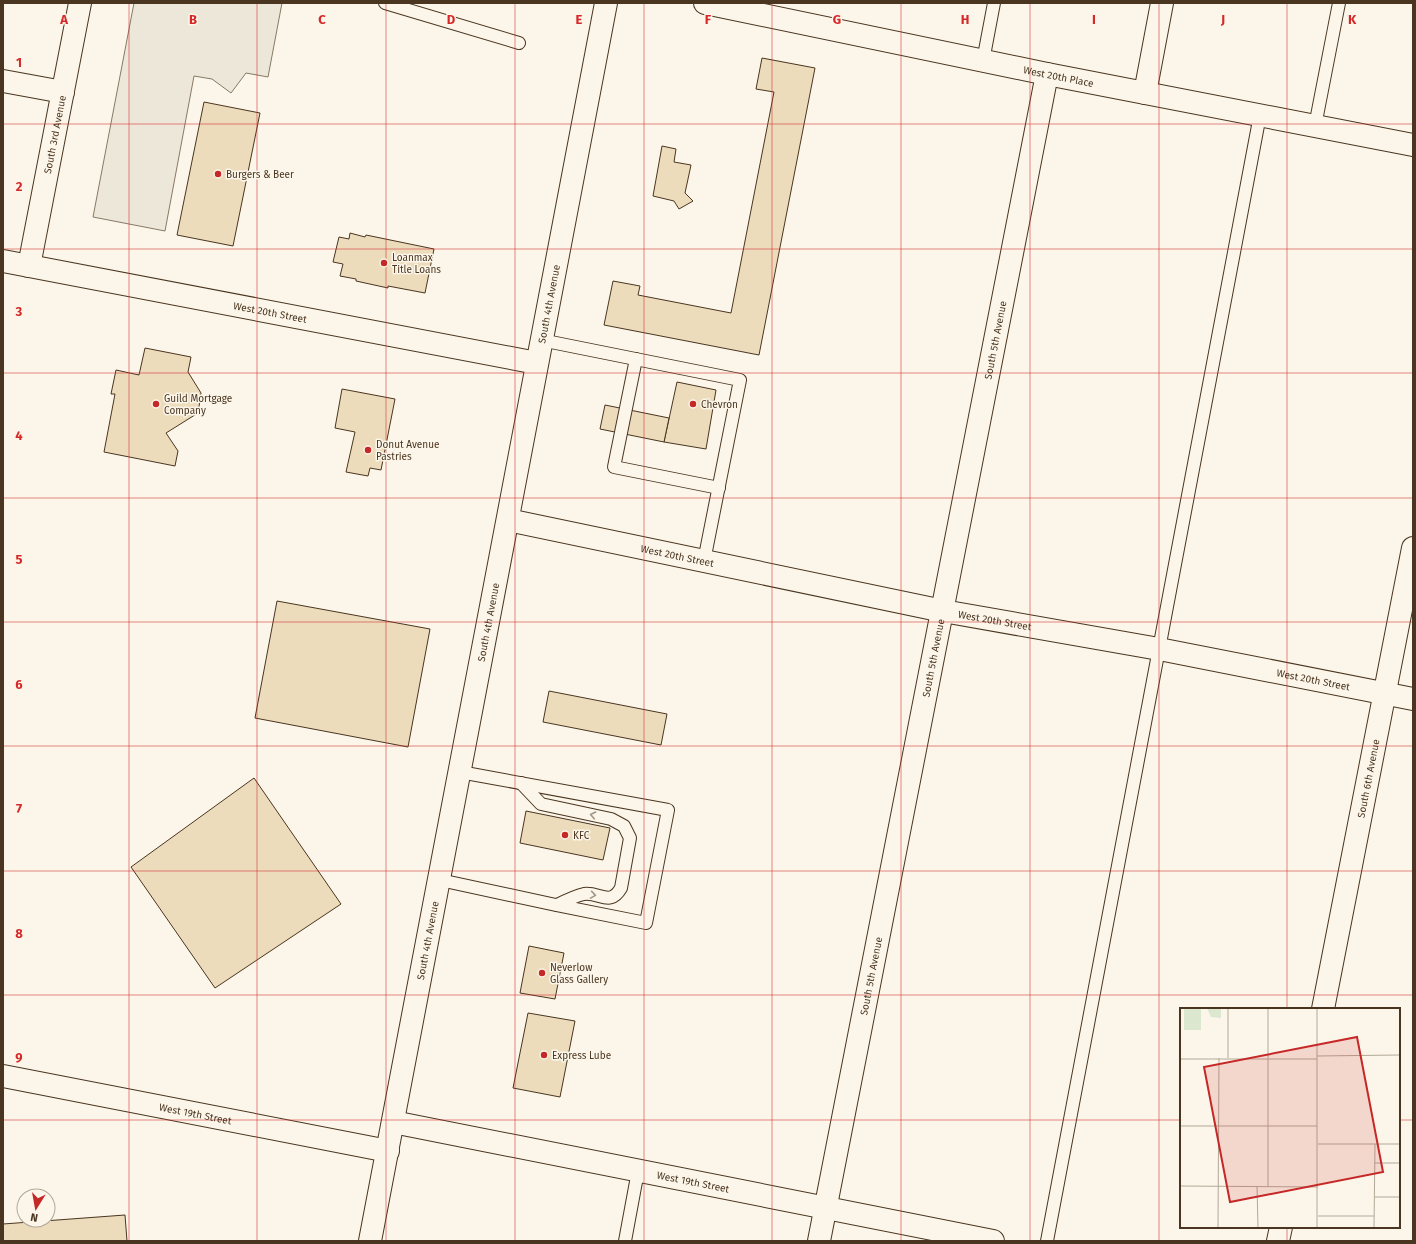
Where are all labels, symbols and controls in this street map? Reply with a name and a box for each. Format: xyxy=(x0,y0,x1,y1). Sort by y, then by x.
text: A xyxy=(59,12,68,27)
text: B xyxy=(189,12,197,27)
text: C xyxy=(318,12,326,27)
text: D xyxy=(447,12,456,27)
text: E xyxy=(576,12,583,27)
text: F xyxy=(705,12,712,27)
text: G xyxy=(833,12,841,27)
text: H xyxy=(961,12,969,27)
text: I xyxy=(1092,12,1096,27)
text: J xyxy=(1220,12,1225,27)
text: K xyxy=(1348,12,1357,27)
text: 1 xyxy=(16,55,22,70)
street label: West 20th Place xyxy=(1022,64,1094,90)
street label: South 3rd Avenue xyxy=(42,94,69,175)
marker: Burgers & Beer xyxy=(213,169,223,179)
place label: Burgers & Beer xyxy=(226,169,294,181)
text: 2 xyxy=(16,179,23,194)
place label: Loanmax Title Loans xyxy=(392,252,441,276)
marker: Loanmax Title Loans xyxy=(379,258,389,268)
street label: South 4th Avenue xyxy=(536,264,563,344)
street label: West 20th Street xyxy=(232,300,308,326)
street label: South 5th Avenue xyxy=(982,300,1010,380)
text: 3 xyxy=(15,304,23,319)
place label: Guild Mortgage Company xyxy=(164,393,232,417)
marker: Guild Mortgage Company xyxy=(151,399,161,409)
marker: Chevron xyxy=(688,399,698,409)
place label: Chevron xyxy=(701,399,738,411)
text: 4 xyxy=(15,428,23,443)
place label: Donut Avenue Pastries xyxy=(376,439,439,463)
marker: Donut Avenue Pastries xyxy=(363,445,373,455)
street label: West 20th Street xyxy=(639,543,715,570)
text: 5 xyxy=(16,552,23,567)
street label: South 4th Avenue xyxy=(476,582,502,663)
street label: West 20th Street xyxy=(957,609,1033,634)
street label: South 5th Avenue xyxy=(920,618,947,698)
street label: West 20th Street xyxy=(1275,667,1351,694)
text: 6 xyxy=(15,677,23,692)
street label: South 6th Avenue xyxy=(1355,738,1383,819)
text: 7 xyxy=(16,801,22,816)
one-way arrow xyxy=(590,812,596,820)
marker: KFC xyxy=(560,830,570,840)
place label: KFC xyxy=(573,830,590,842)
one-way arrow xyxy=(590,890,596,899)
street label: South 4th Avenue xyxy=(415,900,442,981)
text: 8 xyxy=(15,926,23,941)
street label: South 5th Avenue xyxy=(858,936,885,1016)
place label: Neverlow Glass Gallery xyxy=(550,962,608,986)
marker: Neverlow Glass Gallery xyxy=(537,968,547,978)
inset map xyxy=(1180,1008,1400,1228)
text: 9 xyxy=(15,1050,23,1065)
marker: Express Lube xyxy=(539,1050,549,1060)
place label: Express Lube xyxy=(552,1050,611,1062)
street label: West 19th Street xyxy=(158,1102,233,1127)
street label: West 19th Street xyxy=(656,1169,731,1196)
north arrow xyxy=(16,1188,56,1228)
text: N xyxy=(29,1210,39,1224)

